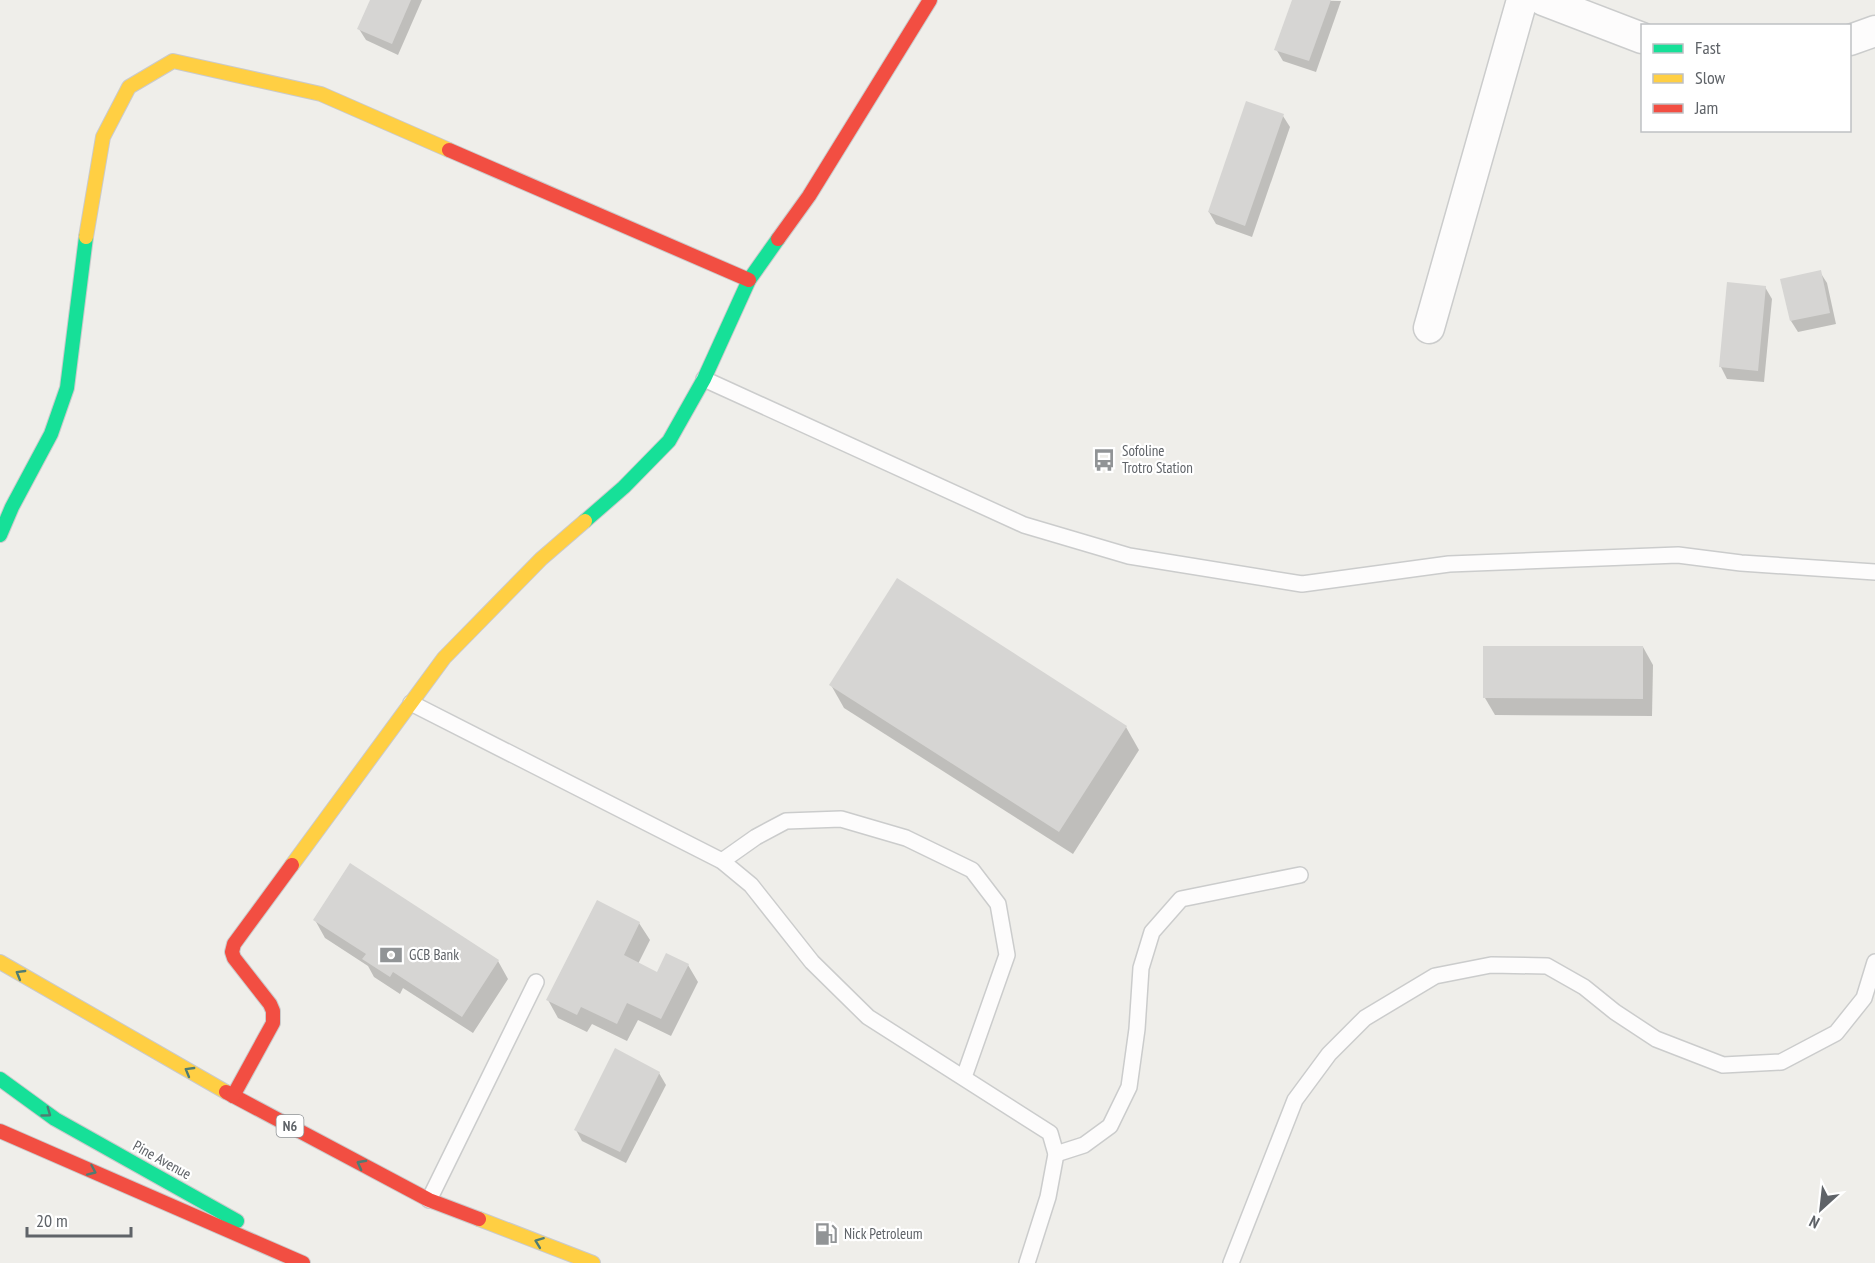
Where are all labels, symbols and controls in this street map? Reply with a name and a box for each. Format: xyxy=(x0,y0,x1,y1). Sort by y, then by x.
legend xyxy=(1641,24,1851,132)
text: Fast xyxy=(1695,36,1721,59)
text: Slow xyxy=(1695,66,1726,89)
text: Jam xyxy=(1694,96,1718,119)
place label: Sofoline Trotro Station xyxy=(1122,441,1193,477)
bus stop icon: Sofoline Trotro Station xyxy=(1091,447,1117,473)
bank icon: GCB Bank xyxy=(378,942,404,968)
place label: GCB Bank xyxy=(409,945,459,964)
one-way arrow xyxy=(16,969,26,981)
one-way arrow xyxy=(185,1067,195,1078)
one-way arrow xyxy=(41,1106,52,1117)
road number: N6 xyxy=(276,1115,304,1137)
street label: Pine Avenue xyxy=(130,1136,195,1183)
one-way arrow xyxy=(356,1159,367,1171)
one-way arrow xyxy=(86,1163,97,1175)
north arrow xyxy=(1791,1179,1851,1239)
scale bar xyxy=(27,1200,130,1238)
text: 20 m xyxy=(36,1209,68,1232)
text: N xyxy=(1806,1211,1823,1233)
fuel station icon: Nick Petroleum xyxy=(813,1221,839,1247)
place label: Nick Petroleum xyxy=(844,1224,923,1243)
one-way arrow xyxy=(534,1237,545,1250)

